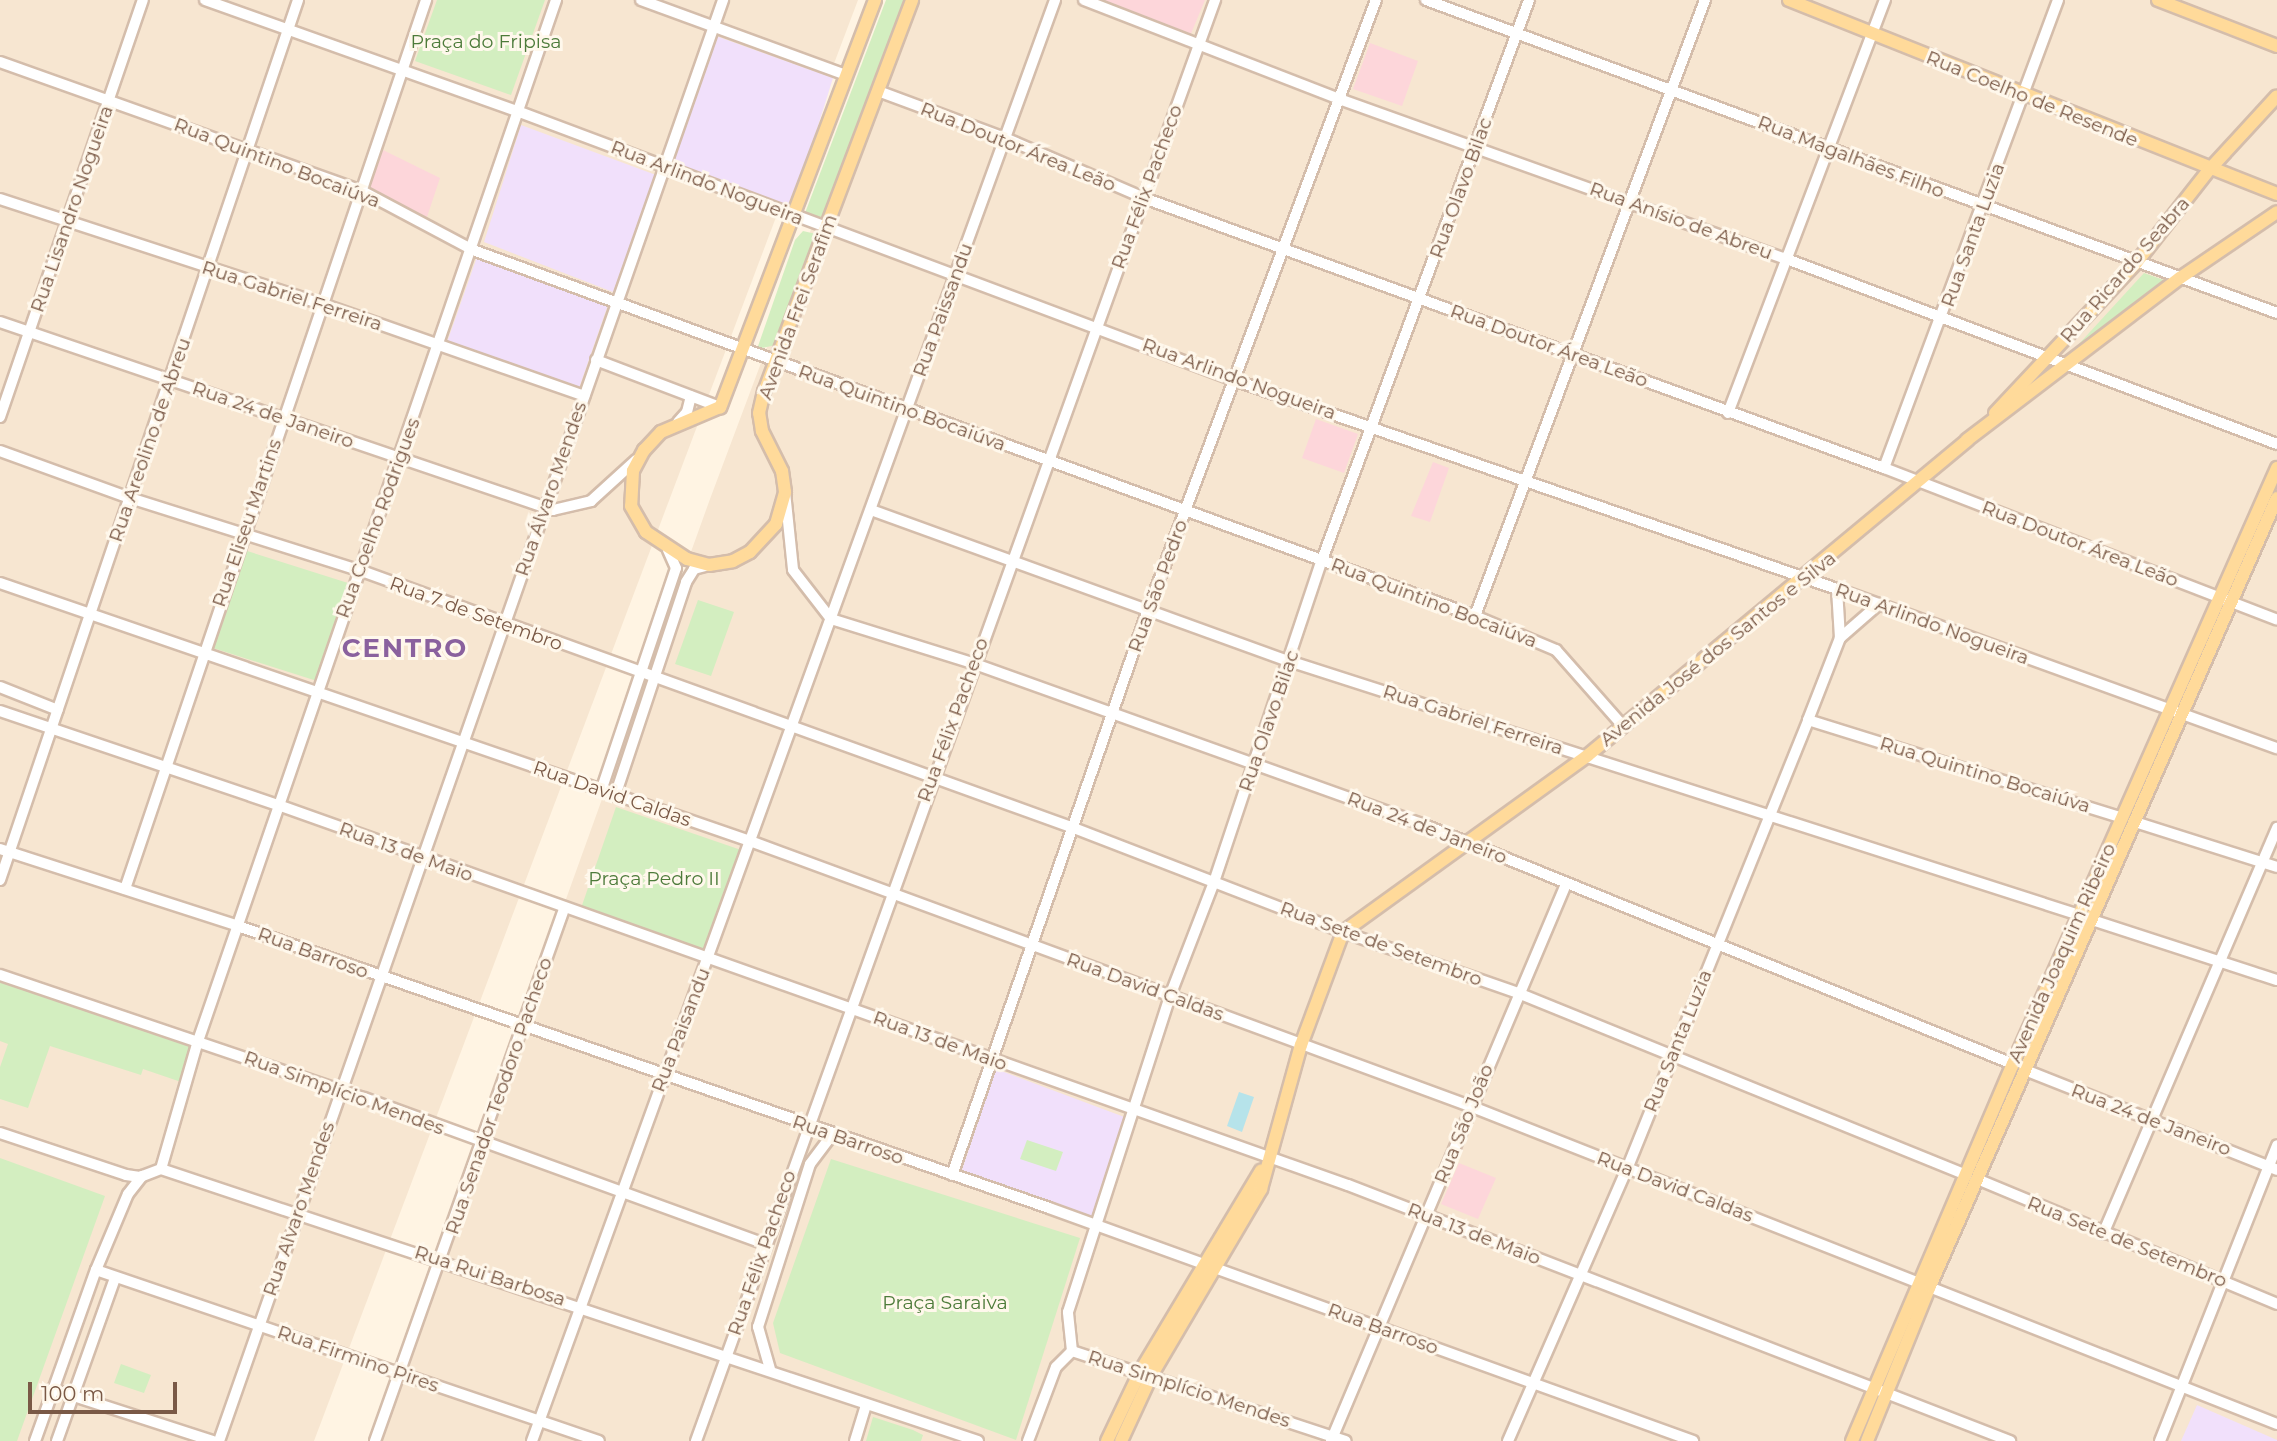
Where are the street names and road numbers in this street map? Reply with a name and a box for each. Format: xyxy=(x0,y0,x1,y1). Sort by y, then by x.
street label: Rua Coelho de Resende xyxy=(1923,46,2141,152)
street label: Rua Doutor Área Leão xyxy=(917,97,1119,197)
street label: Rua Félix Pacheco xyxy=(1107,102,1187,272)
street label: Rua Lisandro Nogueira xyxy=(26,103,118,315)
street label: Rua Magalhães Filho xyxy=(1754,111,1948,203)
street label: Rua Quintino Bocaiúva xyxy=(171,113,383,213)
street label: Rua Olavo Bilac xyxy=(1425,115,1497,261)
street label: Rua Arlindo Nogueira xyxy=(607,136,807,230)
street label: Rua Santa Luzia xyxy=(1936,160,2010,310)
street label: Rua Anísio de Abreu xyxy=(1586,177,1776,265)
street label: Rua Ricardo Seabra xyxy=(2056,192,2194,348)
street label: Avenida Frei Serafim xyxy=(754,211,842,403)
street label: Rua Paissandu xyxy=(908,240,978,380)
street label: Rua Gabriel Ferreira xyxy=(199,256,385,336)
street label: Rua Doutor Área Leão xyxy=(1447,300,1651,392)
street label: Rua Arlindo Nogueira xyxy=(1139,333,1339,425)
street label: Rua Areolino de Abreu xyxy=(104,335,196,545)
street label: Rua Quintino Bocaiúva xyxy=(795,360,1009,456)
street label: Rua 24 de Janeiro xyxy=(189,377,357,453)
street label: Rua Álvaro Mendes xyxy=(510,399,592,579)
street label: Rua Coelho Rodrigues xyxy=(331,415,425,621)
street label: Rua Eliseu Martins xyxy=(208,436,286,610)
street label: Rua Doutor Área Leão xyxy=(1979,496,2181,592)
street label: Rua São Pedro xyxy=(1123,517,1193,655)
street label: Avenida José dos Santos e Silva xyxy=(1596,547,1840,751)
street label: Rua Quintino Bocaiúva xyxy=(1328,553,1540,653)
street label: Rua 7 de Setembro xyxy=(386,572,566,656)
street label: Rua Arlindo Nogueira xyxy=(1832,578,2032,670)
street label: Rua Félix Pacheco xyxy=(913,635,993,805)
street label: Rua Olavo Bilac xyxy=(1234,647,1304,795)
street label: Rua Gabriel Ferreira xyxy=(1380,680,1566,760)
street label: Rua Quintino Bocaiúva xyxy=(1877,732,2093,818)
street label: Rua David Caldas xyxy=(530,756,694,832)
street label: Rua 24 de Janeiro xyxy=(1344,787,1510,869)
street label: Rua 13 de Maio xyxy=(336,817,476,887)
street label: Avenida Joaquim Ribeiro xyxy=(2003,840,2121,1066)
street label: Rua Sete de Setembro xyxy=(1277,897,1485,991)
street label: Rua Barroso xyxy=(255,922,371,984)
street label: Rua David Caldas xyxy=(1063,948,1227,1026)
street label: Rua Senador Teodoro Pacheco xyxy=(441,954,557,1238)
street label: Rua Paisandu xyxy=(647,965,715,1095)
street label: Rua Santa Luzia xyxy=(1639,966,1717,1116)
street label: Rua 13 de Maio xyxy=(870,1006,1010,1076)
street label: Rua Simplício Mendes xyxy=(241,1046,447,1140)
street label: Rua São João xyxy=(1430,1061,1498,1187)
street label: Rua 24 de Janeiro xyxy=(2068,1079,2234,1161)
street label: Rua Barroso xyxy=(789,1110,907,1170)
street label: Rua Alvaro Mendes xyxy=(258,1119,340,1299)
street label: Rua David Caldas xyxy=(1594,1147,1756,1227)
street label: Rua Félix Pacheco xyxy=(723,1167,801,1339)
street label: Rua Sete de Setembro xyxy=(2024,1191,2230,1293)
street label: Rua 13 de Maio xyxy=(1404,1198,1544,1270)
street label: Rua Rui Barbosa xyxy=(412,1241,568,1311)
street label: Rua Barroso xyxy=(1325,1298,1441,1360)
street label: Rua Firmino Pires xyxy=(274,1321,442,1397)
street label: Rua Simplício Mendes xyxy=(1085,1345,1293,1433)

